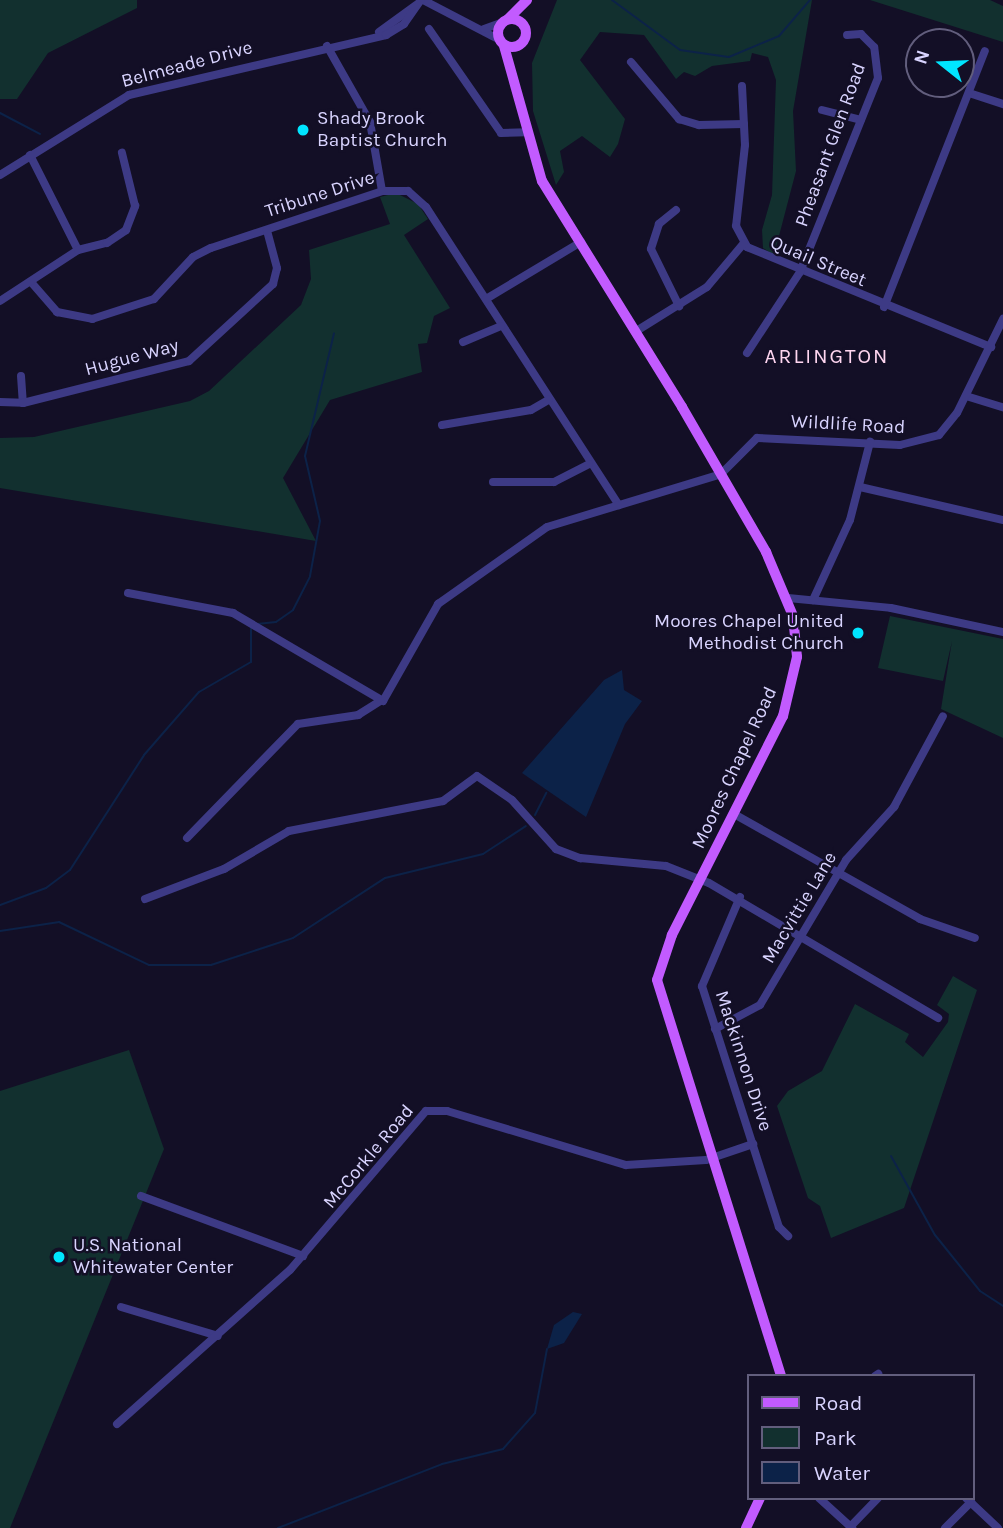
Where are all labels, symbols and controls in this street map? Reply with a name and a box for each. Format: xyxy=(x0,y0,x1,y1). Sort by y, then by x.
north arrow xyxy=(905,28,975,98)
street label: Belmeade Drive xyxy=(119,37,255,93)
text: N xyxy=(909,47,934,67)
street label: Pheasant Glen Road xyxy=(791,60,871,230)
place label: Shady Brook Baptist Church xyxy=(317,108,448,152)
marker: Shady Brook Baptist Church xyxy=(295,122,311,138)
street label: Tribune Drive xyxy=(262,167,378,223)
street label: Quail Street xyxy=(767,232,869,292)
street label: Hugue Way xyxy=(82,335,182,381)
district label: ARLINGTON xyxy=(766,343,888,369)
street label: Wildlife Road xyxy=(790,411,906,439)
place label: Moores Chapel United Methodist Church xyxy=(654,611,844,655)
marker: Moores Chapel United Methodist Church xyxy=(850,625,866,641)
street label: Moores Chapel Road xyxy=(687,683,783,853)
street label: Macvittie Lane xyxy=(758,848,842,968)
street label: Mackinnon Drive xyxy=(710,988,776,1134)
street label: McCorkle Road xyxy=(319,1100,419,1214)
place label: U.S. National Whitewater Center xyxy=(73,1235,233,1279)
marker: U.S. National Whitewater Center xyxy=(51,1249,67,1265)
legend xyxy=(748,1374,975,1500)
text: Road xyxy=(814,1391,862,1415)
text: Park xyxy=(814,1426,857,1450)
text: Water xyxy=(814,1461,870,1485)

